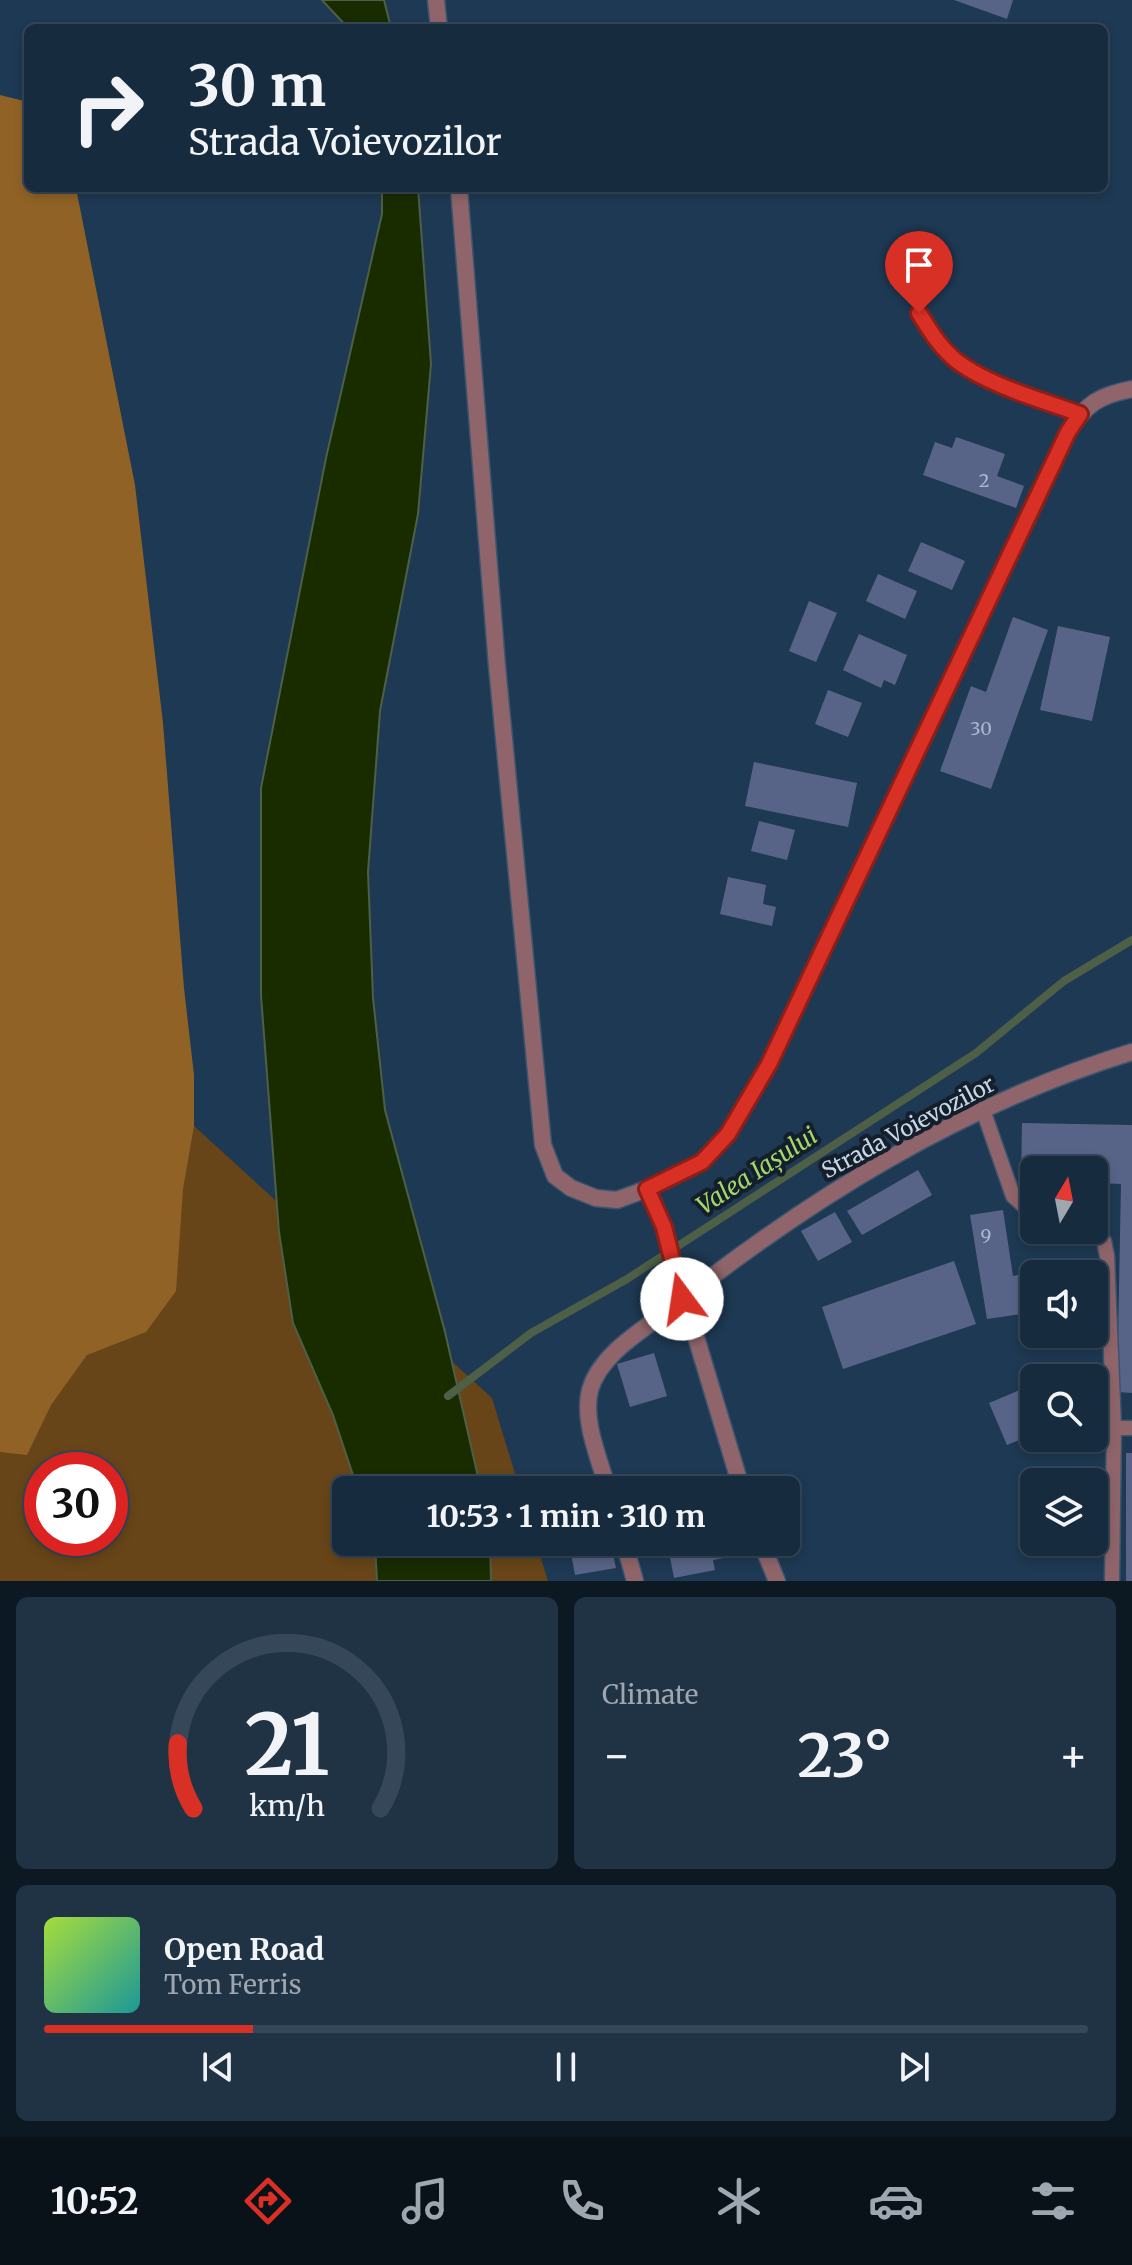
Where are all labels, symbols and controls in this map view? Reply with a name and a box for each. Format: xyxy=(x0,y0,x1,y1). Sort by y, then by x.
text: 30 m xyxy=(188,51,326,121)
icon: right xyxy=(56,56,160,160)
text: Strada Voievozilor xyxy=(188,120,502,165)
pin xyxy=(885,231,953,313)
icon: arrive xyxy=(897,243,941,287)
house number: 2 xyxy=(979,469,989,492)
house number: 30 xyxy=(970,717,992,740)
street label: Strada Voievozilor xyxy=(817,1070,999,1184)
water label: Valea Iașului xyxy=(690,1120,823,1221)
north arrow xyxy=(1020,1156,1108,1244)
map controls xyxy=(1020,1156,1108,1556)
house number: 9 xyxy=(981,1224,991,1247)
position arrow xyxy=(640,1257,724,1341)
button: sound xyxy=(1020,1260,1108,1348)
button: search xyxy=(1020,1364,1108,1452)
speed limit sign: 30 xyxy=(24,1452,128,1556)
button: layers xyxy=(1020,1468,1108,1556)
text: 10:53 · 1 min · 310 m xyxy=(427,1497,705,1535)
text: Climate xyxy=(602,1678,698,1711)
text: 21 xyxy=(244,1693,330,1798)
text: 23° xyxy=(797,1718,893,1793)
text: − xyxy=(602,1728,631,1783)
text: + xyxy=(1059,1728,1088,1783)
text: km/h xyxy=(249,1788,325,1824)
text: Open Road xyxy=(164,1930,324,1968)
text: Tom Ferris xyxy=(164,1968,302,2001)
icon: previous xyxy=(196,2045,240,2089)
icon: pause xyxy=(544,2045,588,2089)
icon: next xyxy=(892,2045,936,2089)
icon: directions xyxy=(240,2173,296,2229)
icon: music xyxy=(397,2173,453,2229)
icon: phone xyxy=(554,2173,610,2229)
icon: climate xyxy=(711,2173,767,2229)
icon: car xyxy=(868,2173,924,2229)
icon: filters xyxy=(1025,2173,1081,2229)
text: 10:52 xyxy=(51,2179,139,2224)

